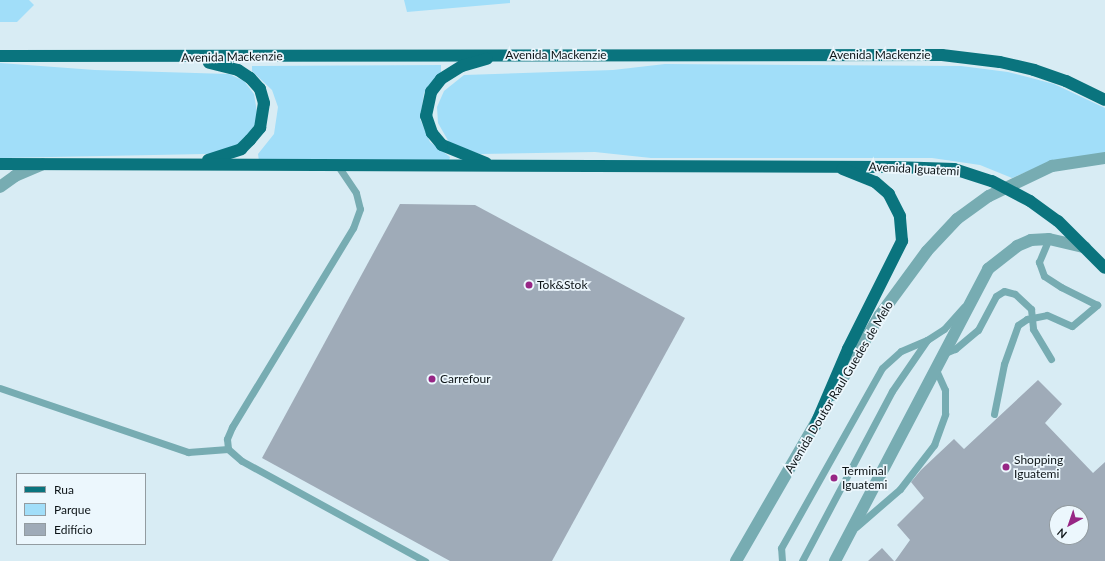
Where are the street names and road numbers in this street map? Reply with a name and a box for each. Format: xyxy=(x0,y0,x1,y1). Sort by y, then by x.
street label: Avenida Mackenzie xyxy=(505,48,607,62)
street label: Avenida Mackenzie xyxy=(829,48,931,62)
street label: Avenida Mackenzie xyxy=(181,49,283,65)
street label: Avenida Iguatemi xyxy=(868,159,960,179)
street label: Avenida Doutor Raul Guedes de Melo xyxy=(782,298,896,476)

